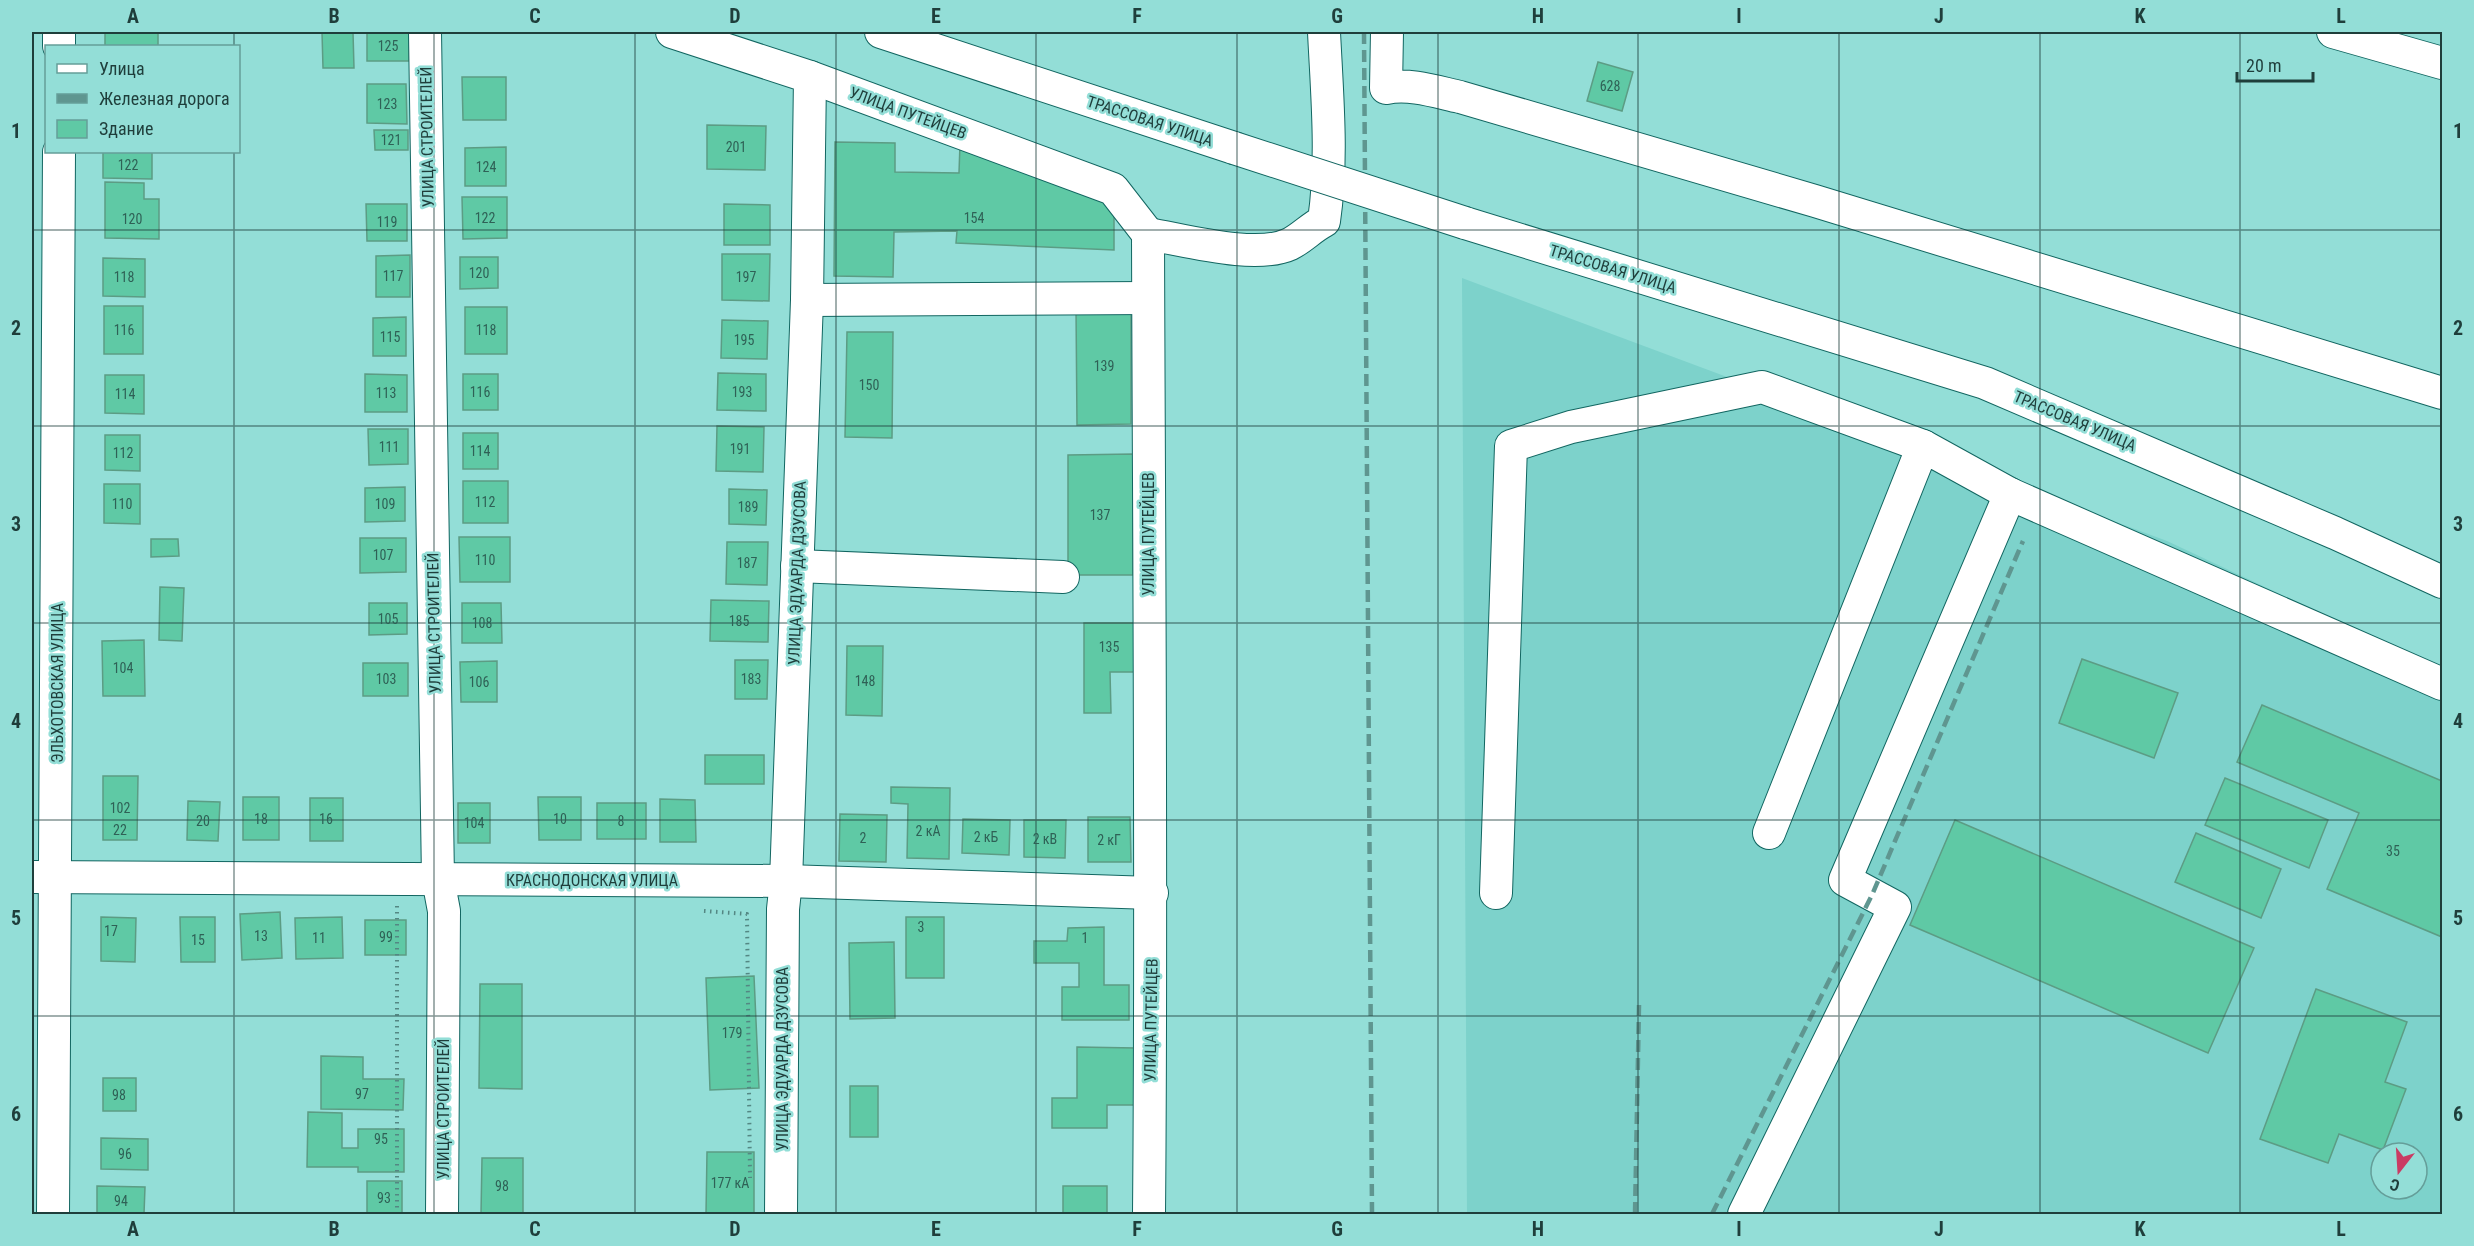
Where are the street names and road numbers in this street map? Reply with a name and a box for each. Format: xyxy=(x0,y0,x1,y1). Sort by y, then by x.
street label: УЛИЦА СТРОИТЕЛЕЙ xyxy=(416,66,438,208)
street label: УЛИЦА ПУТЕЙЦЕВ xyxy=(847,83,969,143)
street label: ТРАССОВАЯ УЛИЦА xyxy=(1085,92,1215,150)
street label: ТРАССОВАЯ УЛИЦА xyxy=(1547,241,1679,297)
street label: ТРАССОВАЯ УЛИЦА xyxy=(2011,387,2139,455)
street label: УЛИЦА ПУТЕЙЦЕВ xyxy=(1139,472,1158,596)
street label: УЛИЦА ЭДУАРДА ДЗУСОВА xyxy=(784,481,810,665)
street label: УЛИЦА СТРОИТЕЛЕЙ xyxy=(423,552,445,694)
street label: ЭЛЬХОТОВСКАЯ УЛИЦА xyxy=(48,603,67,763)
street label: КРАСНОДОНСКАЯ УЛИЦА xyxy=(506,871,678,890)
street label: УЛИЦА ПУТЕЙЦЕВ xyxy=(1140,958,1162,1082)
street label: УЛИЦА ЭДУАРДА ДЗУСОВА xyxy=(773,967,792,1151)
street label: УЛИЦА СТРОИТЕЛЕЙ xyxy=(434,1039,453,1179)

